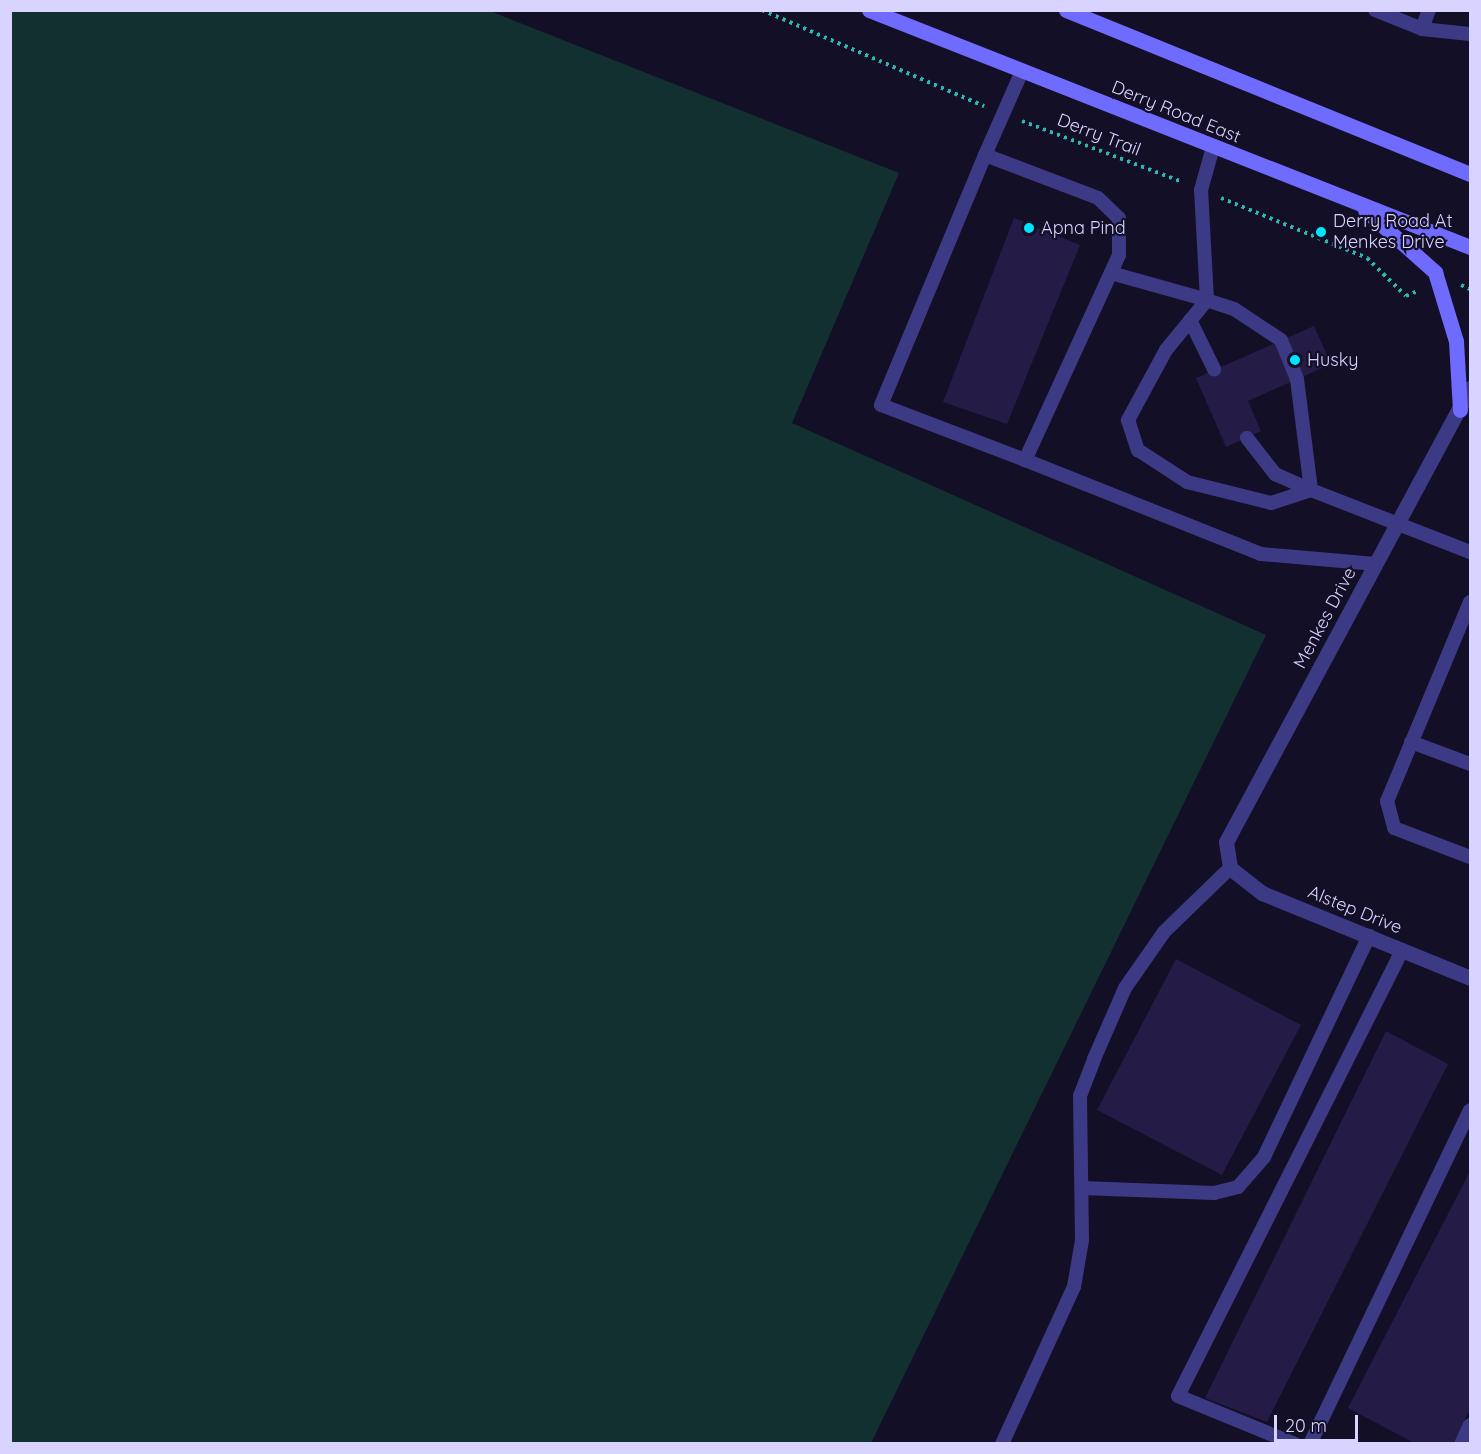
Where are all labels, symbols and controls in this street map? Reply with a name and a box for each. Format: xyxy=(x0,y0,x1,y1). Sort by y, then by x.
street label: Derry Road East xyxy=(1108,76,1244,148)
street label: Derry Trail xyxy=(1054,109,1144,161)
place label: Derry Road At Menkes Drive xyxy=(1333,211,1452,254)
place label: Apna Pind xyxy=(1041,217,1126,239)
marker: Apna Pind xyxy=(1022,221,1036,235)
marker: Derry Road At Menkes Drive xyxy=(1314,225,1328,239)
place label: Husky xyxy=(1307,349,1358,371)
marker: Husky xyxy=(1288,353,1302,367)
street label: Menkes Drive xyxy=(1289,564,1361,672)
street label: Alstep Drive xyxy=(1305,881,1405,939)
scale bar xyxy=(1277,1403,1361,1441)
text: 20 m xyxy=(1285,1414,1327,1437)

